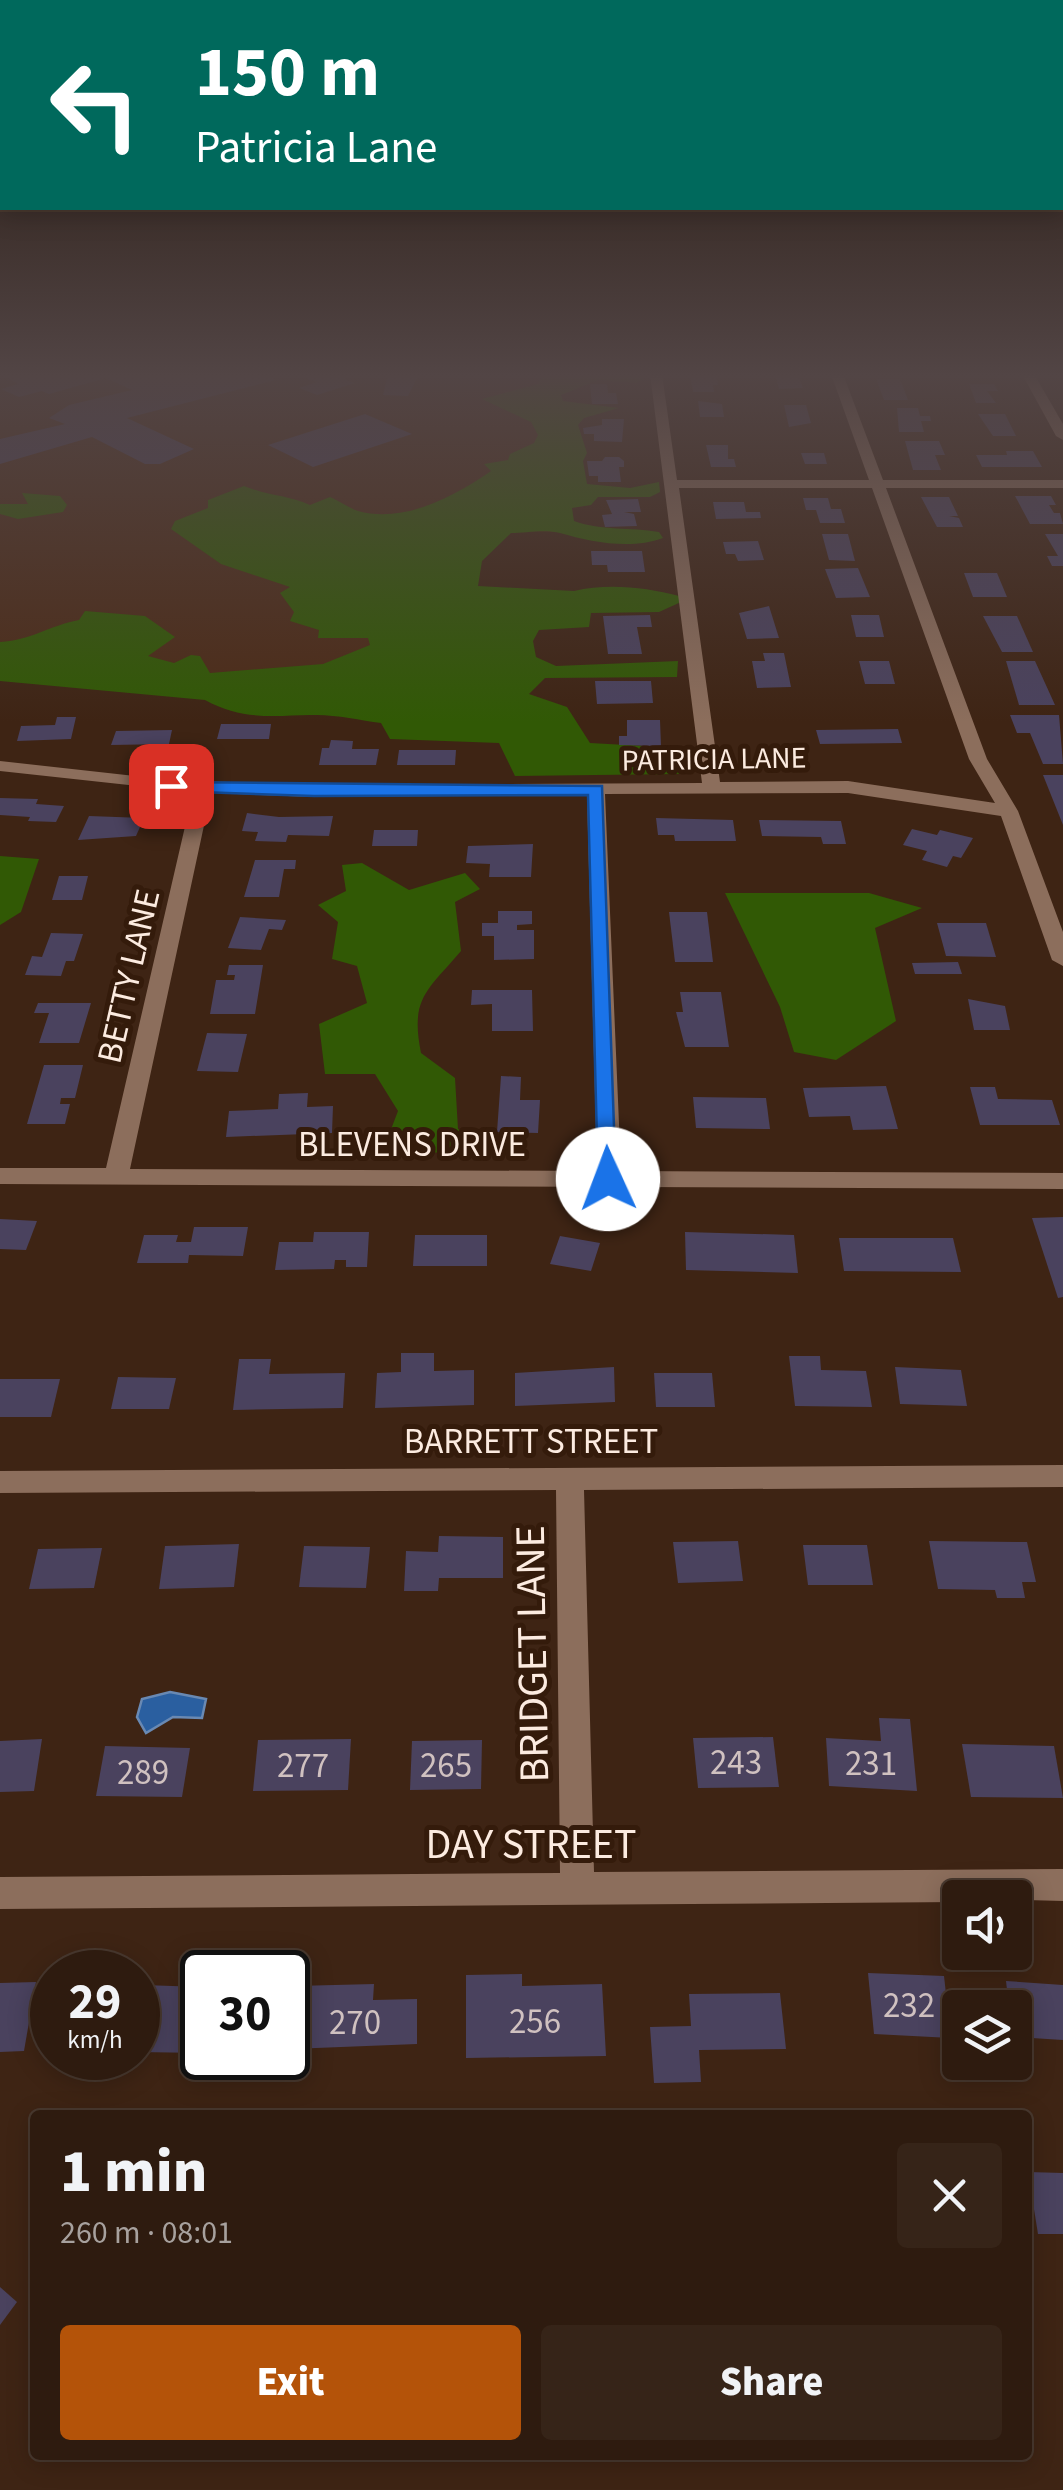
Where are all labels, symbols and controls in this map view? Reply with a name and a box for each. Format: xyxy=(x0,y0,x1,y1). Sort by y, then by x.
text: 150 m xyxy=(195,23,380,123)
icon: left xyxy=(30,40,160,170)
text: Patricia Lane xyxy=(195,116,437,180)
street label: PATRICIA LANE xyxy=(621,736,807,783)
pin xyxy=(129,744,214,829)
icon: arrive xyxy=(144,759,199,814)
street label: BETTY LANE xyxy=(85,884,173,1068)
street label: BLEVENS DRIVE xyxy=(298,1120,526,1170)
position arrow xyxy=(556,1127,660,1231)
street label: BARRETT STREET xyxy=(404,1417,658,1467)
street label: BRIDGET LANE xyxy=(501,1525,565,1783)
house number: 243 xyxy=(710,1738,762,1788)
house number: 231 xyxy=(845,1739,897,1789)
house number: 277 xyxy=(277,1741,329,1791)
house number: 265 xyxy=(420,1741,472,1791)
house number: 289 xyxy=(117,1748,169,1798)
street label: DAY STREET xyxy=(426,1815,636,1875)
map controls xyxy=(942,1880,1032,2080)
button: sound xyxy=(942,1880,1032,1970)
speed limit sign: 30 xyxy=(180,1950,310,2080)
text: 29 xyxy=(69,1967,121,2038)
house number: 232 xyxy=(883,1981,935,2031)
button: layers xyxy=(942,1990,1032,2080)
house number: 256 xyxy=(509,1997,561,2047)
house number: 270 xyxy=(329,1998,381,2048)
text: km/h xyxy=(67,2022,123,2058)
text: 1 min xyxy=(60,2130,207,2215)
button: close xyxy=(897,2143,1002,2248)
text: 260 m · 08:01 xyxy=(60,2210,233,2256)
button: Exit xyxy=(60,2325,521,2440)
button: Share xyxy=(541,2325,1002,2440)

